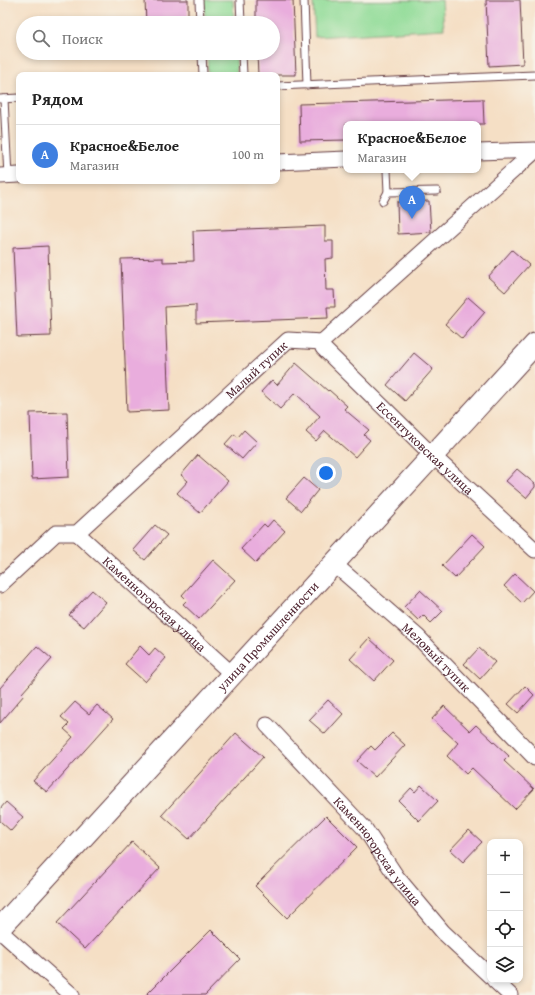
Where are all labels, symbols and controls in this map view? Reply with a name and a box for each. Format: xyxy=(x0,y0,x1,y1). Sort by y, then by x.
search box xyxy=(16,16,280,60)
icon: search xyxy=(30,27,52,49)
text: Поиск xyxy=(62,28,103,49)
text: Рядом xyxy=(32,86,83,111)
popup xyxy=(343,121,481,173)
text: Красное&Белое xyxy=(357,127,467,148)
text: Красное&Белое xyxy=(70,135,179,156)
text: A xyxy=(41,145,49,164)
text: 100 m xyxy=(232,145,264,164)
text: Магазин xyxy=(357,148,406,167)
text: Магазин xyxy=(70,156,119,175)
pin: A xyxy=(399,186,425,219)
street label: Малый тупик xyxy=(221,336,291,403)
street label: Ессентуковская улица xyxy=(373,397,479,499)
your location xyxy=(316,463,336,483)
street label: Каменногорская улица xyxy=(99,552,211,656)
street label: улица Промышленности xyxy=(211,577,323,696)
street label: Меловый тупик xyxy=(398,618,476,696)
street label: Каменногорская улица xyxy=(329,792,427,910)
map controls xyxy=(487,839,523,983)
button: + xyxy=(487,839,523,875)
button: − xyxy=(487,875,523,911)
button: locate xyxy=(487,911,523,947)
button: layers xyxy=(487,947,523,983)

